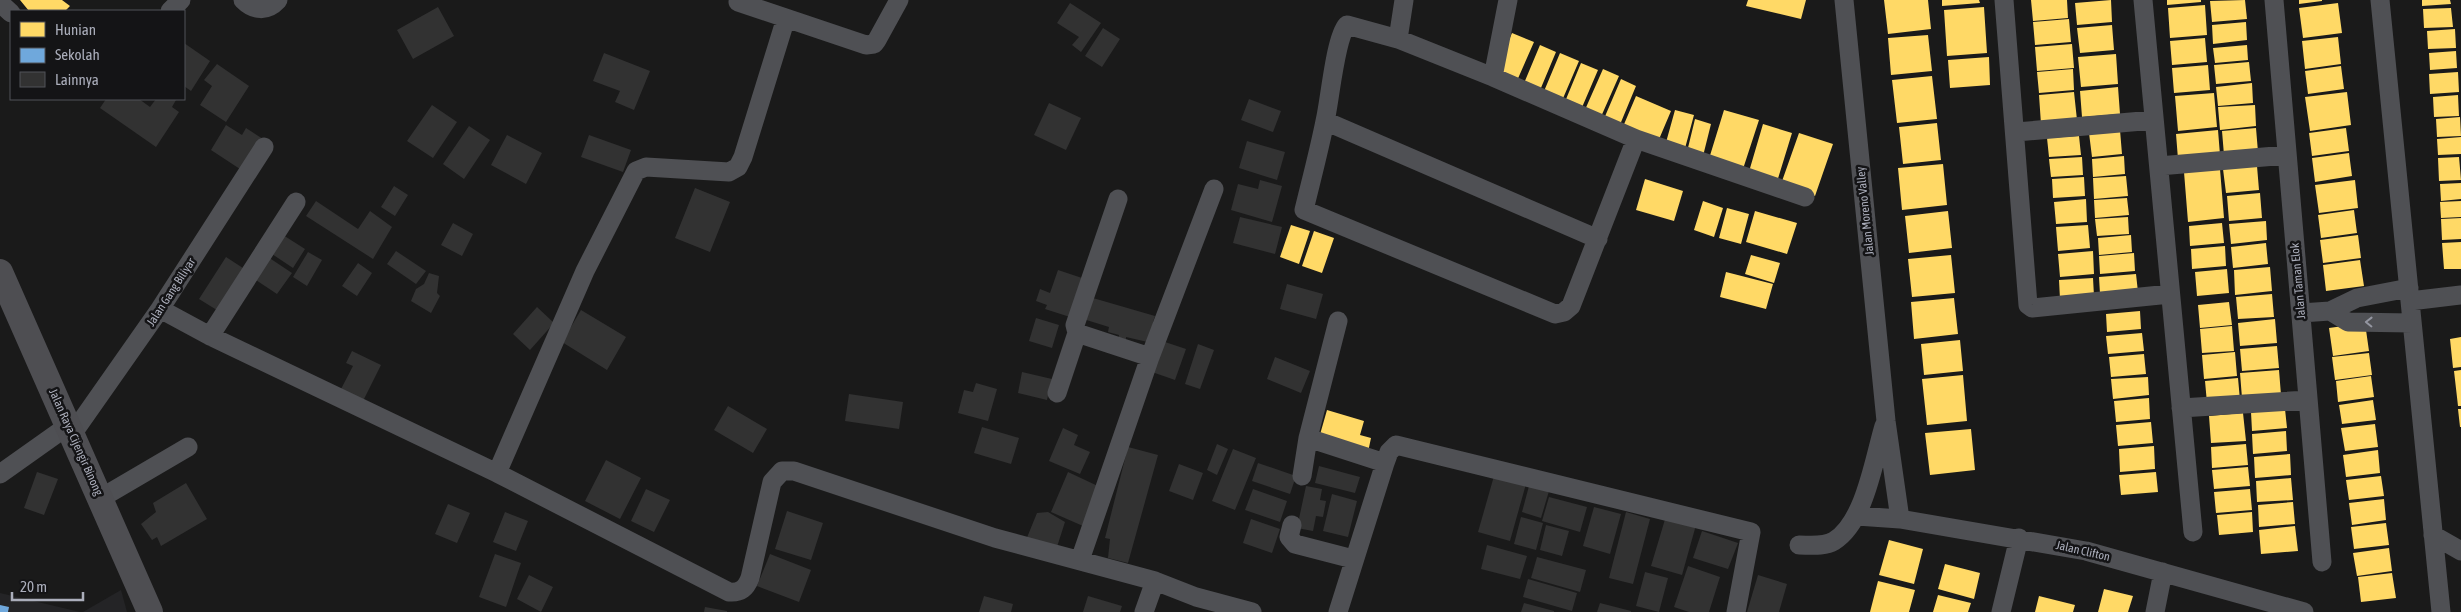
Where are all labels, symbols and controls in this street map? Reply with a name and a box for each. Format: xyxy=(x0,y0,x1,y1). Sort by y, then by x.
legend xyxy=(10,10,185,100)
text: Hunian xyxy=(55,21,96,38)
text: Sekolah xyxy=(55,46,100,63)
text: Lainnya xyxy=(55,71,99,88)
street label: Jalan Moreno Valley xyxy=(1853,166,1877,256)
street label: Jalan Taman Elok xyxy=(2288,242,2308,320)
street label: Jalan Gang Biliyar xyxy=(144,255,199,329)
one-way arrow xyxy=(2365,317,2373,327)
street label: Jalan Raya Cijengir Binong xyxy=(46,386,106,498)
street label: Jalan Clifton xyxy=(2055,538,2111,564)
scale bar xyxy=(12,570,84,602)
text: 20 m xyxy=(20,578,47,595)

